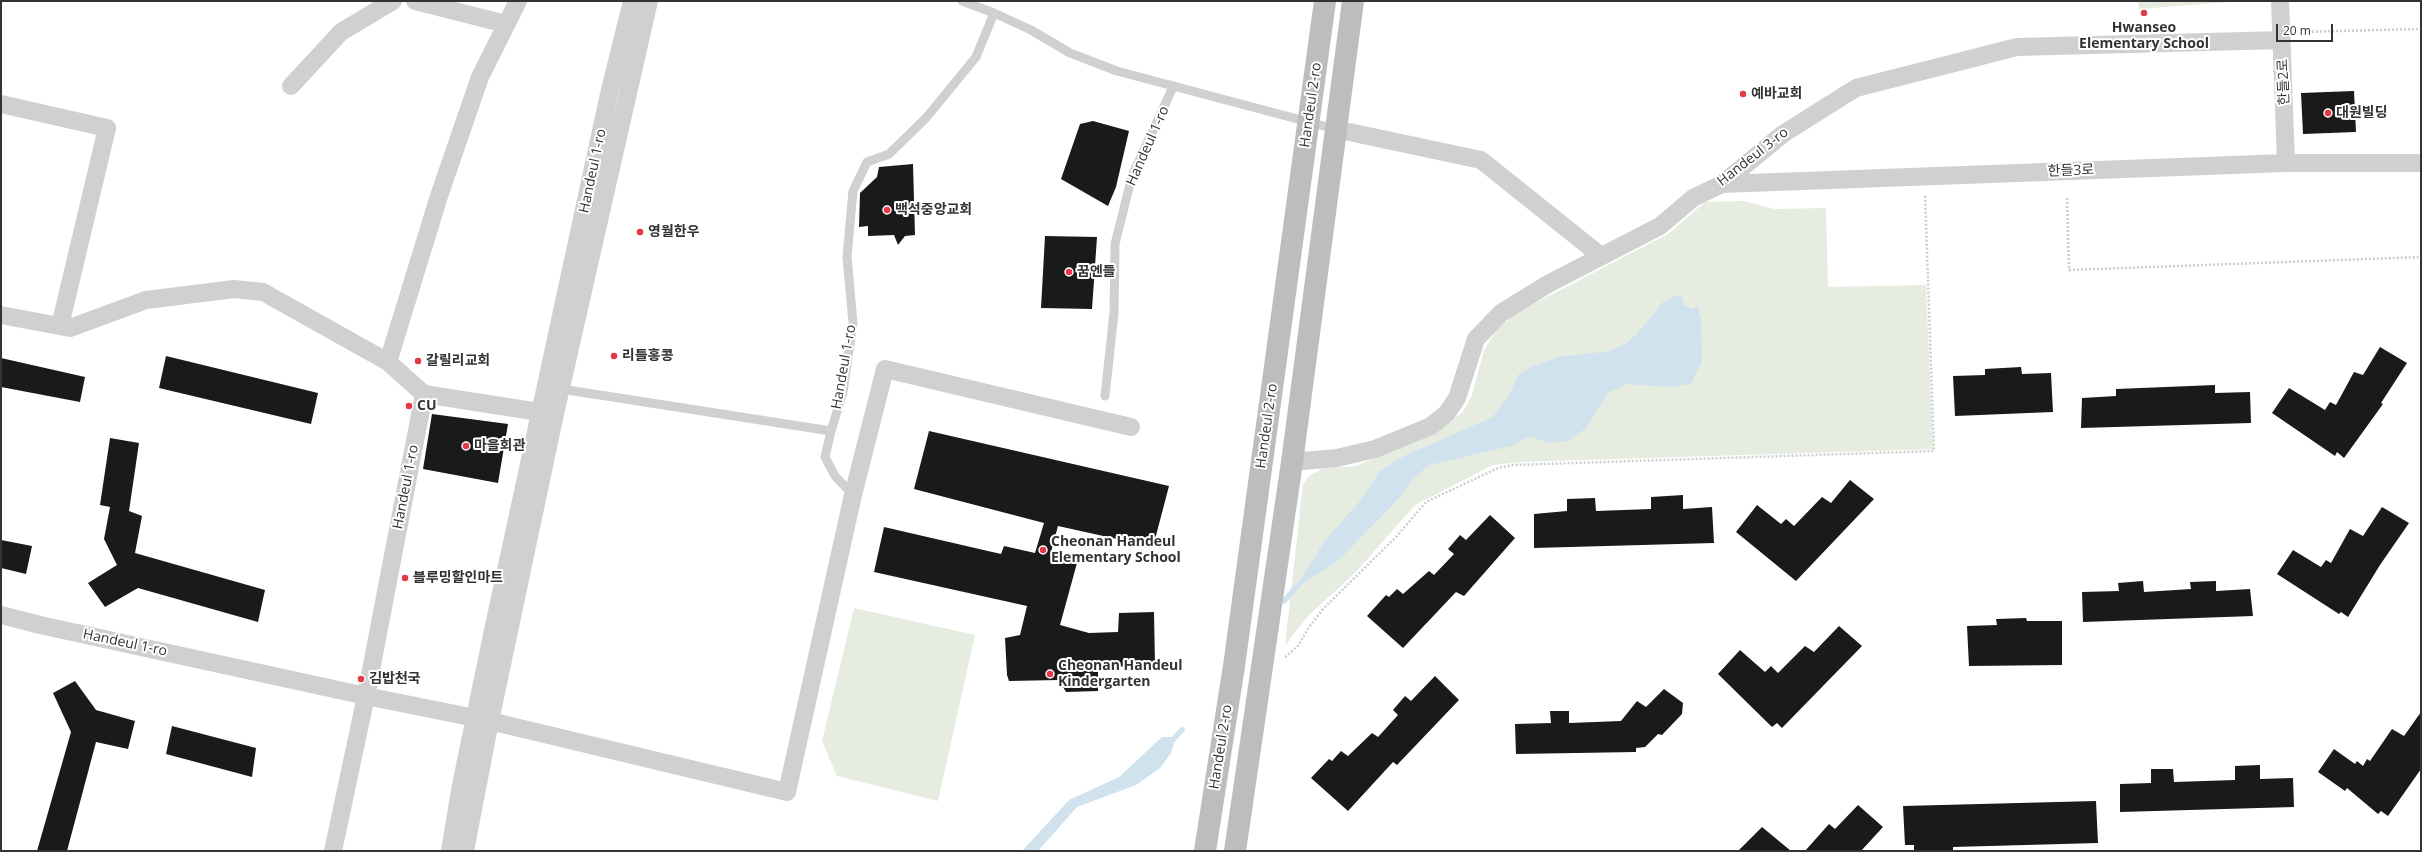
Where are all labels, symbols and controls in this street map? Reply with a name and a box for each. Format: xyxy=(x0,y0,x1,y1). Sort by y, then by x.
marker: Hwanseo Elementary School xyxy=(2139,8,2149,18)
scale bar xyxy=(2278,16,2335,42)
place label: Hwanseo Elementary School xyxy=(2079,20,2209,52)
text: 20 m xyxy=(2283,22,2311,39)
street label: 한들2로 xyxy=(2275,58,2293,106)
street label: Handeul 2-ro xyxy=(1297,61,1325,149)
place label: 예바교회 xyxy=(1751,86,1803,102)
marker: 예바교회 xyxy=(1738,89,1748,99)
street label: Handeul 1-ro xyxy=(1123,104,1173,188)
place label: 대원빌딩 xyxy=(2336,105,2388,121)
marker: 대원빌딩 xyxy=(2323,108,2333,118)
street label: Handeul 3-ro xyxy=(1714,124,1792,190)
street label: Handeul 1-ro xyxy=(576,127,610,215)
street label: 한들3로 xyxy=(2047,162,2095,180)
place label: 백석중앙교회 xyxy=(895,202,972,218)
marker: 백석중앙교회 xyxy=(882,205,892,215)
place label: 영월한우 xyxy=(648,224,700,240)
marker: 영월한우 xyxy=(635,227,645,237)
place label: 꿈엔들 xyxy=(1077,264,1116,280)
marker: 꿈엔들 xyxy=(1064,267,1074,277)
street label: Handeul 1-ro xyxy=(828,323,860,411)
place label: 리틀홍콩 xyxy=(622,348,674,364)
marker: 리틀홍콩 xyxy=(609,351,619,361)
place label: 갈릴리교회 xyxy=(426,353,490,369)
marker: 갈릴리교회 xyxy=(413,356,423,366)
street label: Handeul 2-ro xyxy=(1253,382,1281,470)
place label: CU xyxy=(417,398,437,414)
marker: CU xyxy=(404,401,414,411)
place label: 마을회관 xyxy=(474,438,526,454)
marker: 마을회관 xyxy=(461,441,471,451)
street label: Handeul 1-ro xyxy=(390,443,422,531)
place label: Cheonan Handeul Elementary School xyxy=(1051,534,1181,566)
marker: Cheonan Handeul Elementary School xyxy=(1038,545,1048,555)
place label: 블루밍할인마트 xyxy=(413,570,503,586)
marker: 블루밍할인마트 xyxy=(400,573,410,583)
street label: Handeul 1-ro xyxy=(81,626,169,660)
place label: Cheonan Handeul Kindergarten xyxy=(1058,658,1183,690)
marker: Cheonan Handeul Kindergarten xyxy=(1045,669,1055,679)
place label: 김밥천국 xyxy=(369,671,421,687)
marker: 김밥천국 xyxy=(356,674,366,684)
street label: Handeul 2-ro xyxy=(1206,703,1236,791)

